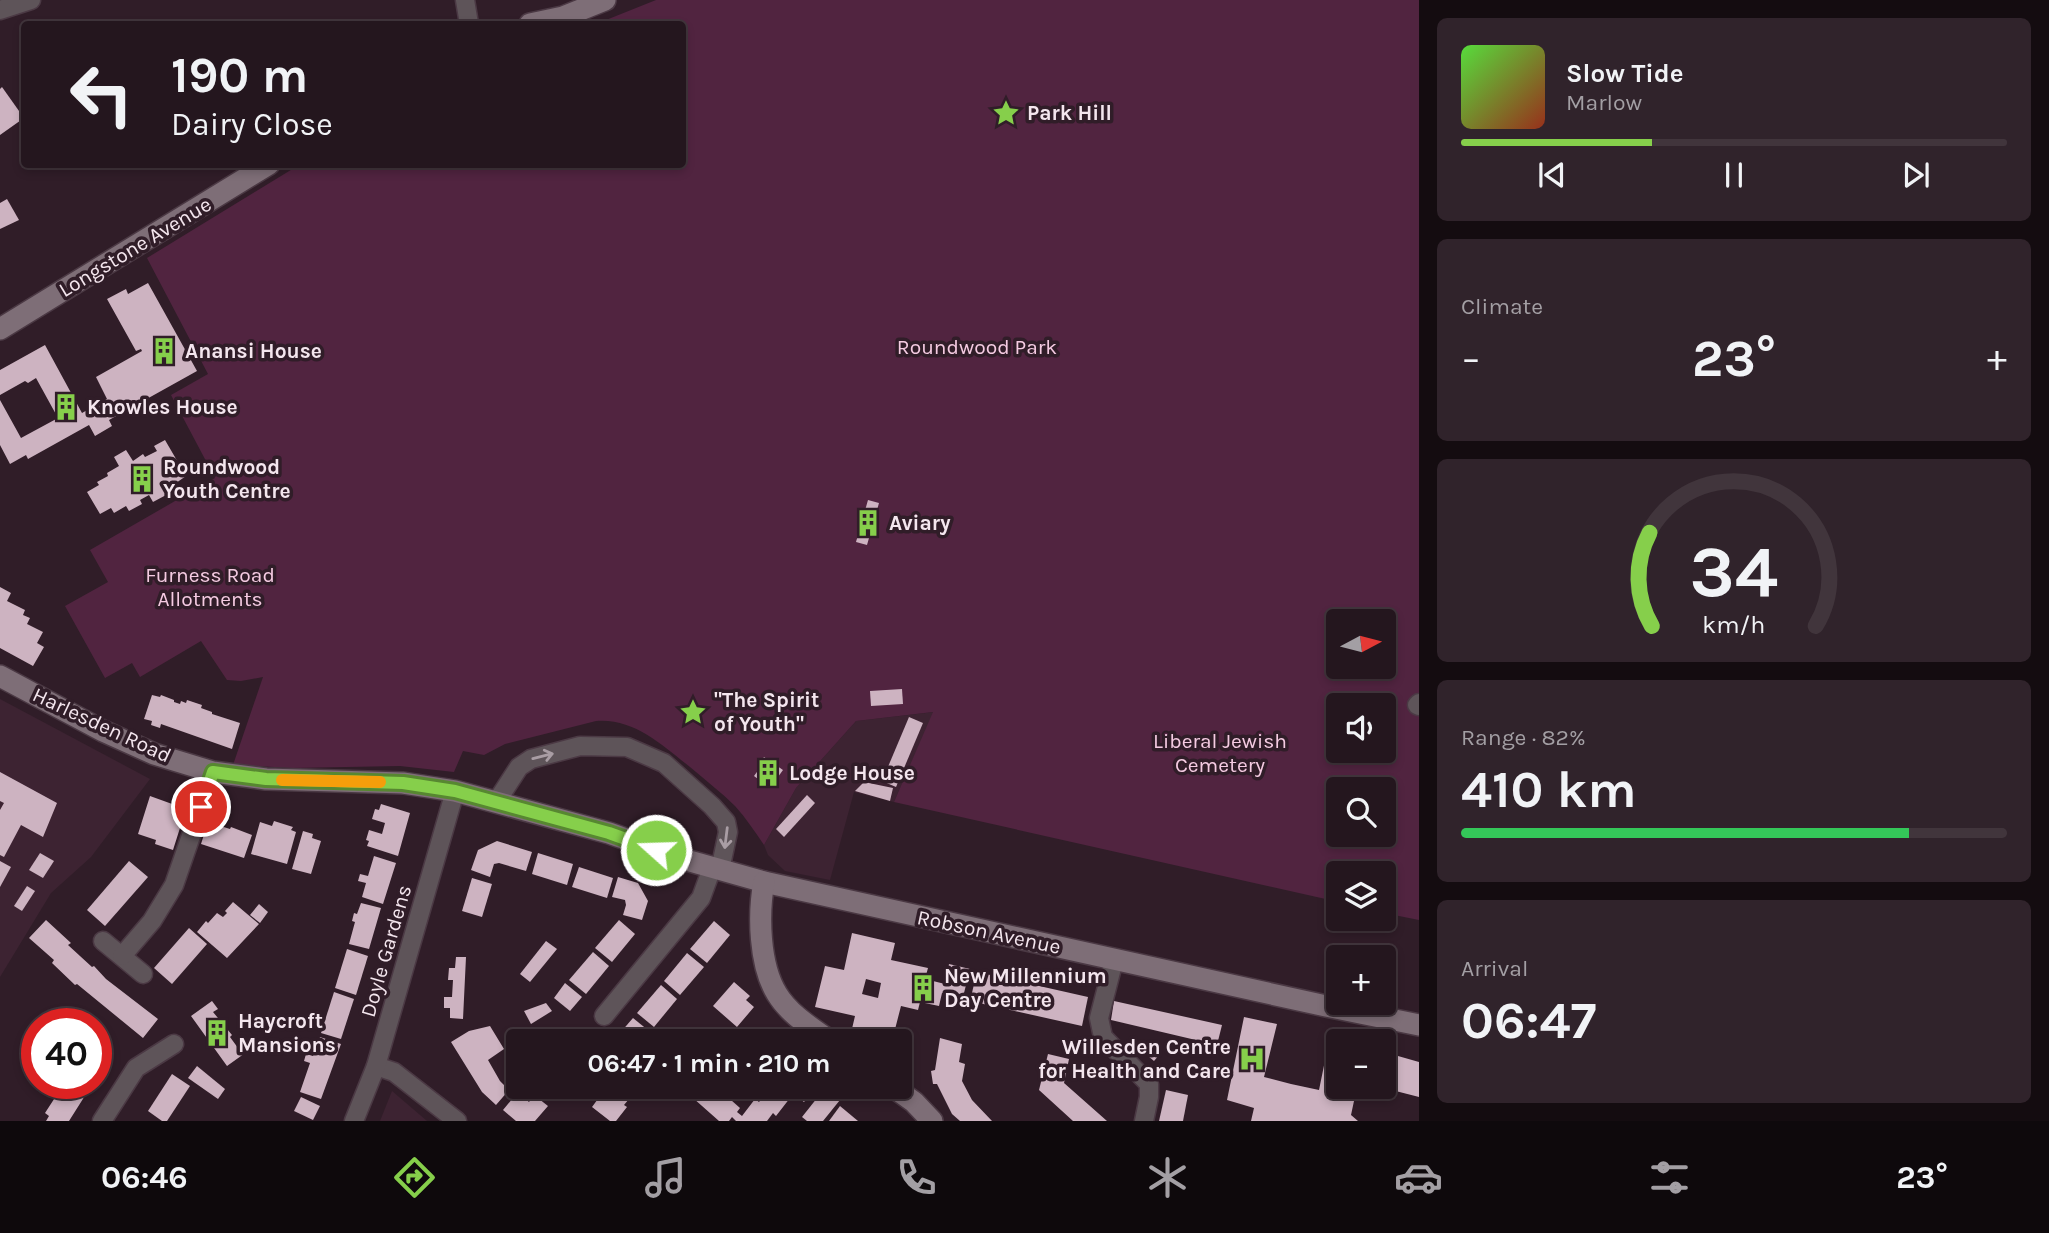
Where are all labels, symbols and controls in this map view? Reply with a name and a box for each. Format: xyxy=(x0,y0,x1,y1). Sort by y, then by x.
text: 190 m xyxy=(171,47,308,104)
icon: left xyxy=(56,49,147,140)
text: Slow Tide xyxy=(1566,58,1684,89)
text: Marlow xyxy=(1566,89,1642,116)
place icon: Park Hill xyxy=(991,98,1021,128)
place label: Park Hill xyxy=(1027,101,1112,125)
text: Dairy Close xyxy=(171,106,333,143)
icon: previous xyxy=(1533,156,1571,194)
icon: pause xyxy=(1715,156,1753,194)
icon: next xyxy=(1897,156,1935,194)
street label: Longstone Avenue xyxy=(54,192,216,302)
text: Climate xyxy=(1461,293,1543,320)
text: 23° xyxy=(1692,328,1776,389)
park label: Roundwood Park xyxy=(897,335,1057,359)
building icon: Anansi House xyxy=(149,336,179,366)
text: − xyxy=(1461,336,1481,381)
text: + xyxy=(1987,336,2007,381)
place label: Anansi House xyxy=(185,339,322,363)
building icon: Knowles House xyxy=(51,392,81,422)
place label: Knowles House xyxy=(87,395,238,419)
place label: Roundwood Youth Centre xyxy=(163,455,291,503)
building icon: Roundwood Youth Centre xyxy=(127,464,157,494)
building icon: Aviary xyxy=(853,508,883,538)
place label: Aviary xyxy=(889,511,951,535)
text: 34 xyxy=(1690,530,1778,615)
park label: Furness Road Allotments xyxy=(145,563,275,611)
north arrow xyxy=(1326,609,1396,679)
map controls xyxy=(1326,609,1396,1099)
text: km/h xyxy=(1702,610,1766,639)
street label: Harlesden Road xyxy=(29,682,175,768)
place label: "The Spirit of Youth" xyxy=(714,688,819,736)
button: sound xyxy=(1326,693,1396,763)
place icon: "The Spirit of Youth" xyxy=(678,697,708,727)
text: Range · 82% xyxy=(1461,724,1586,751)
park label: Liberal Jewish Cemetery xyxy=(1153,729,1287,777)
one-way arrow xyxy=(531,749,554,762)
building icon: Lodge House xyxy=(753,758,783,788)
text: 410 km xyxy=(1461,759,1637,820)
place label: Lodge House xyxy=(789,761,915,785)
pin xyxy=(171,777,231,837)
button: search xyxy=(1326,777,1396,847)
icon: arrive xyxy=(182,788,220,826)
position arrow xyxy=(619,813,693,887)
one-way arrow xyxy=(719,826,732,849)
button: layers xyxy=(1326,861,1396,931)
street label: Doyle Gardens xyxy=(356,882,416,1020)
street label: Robson Avenue xyxy=(915,905,1063,959)
button: + xyxy=(1326,945,1396,1015)
text: Arrival xyxy=(1461,955,1528,982)
place label: New Millennium Day Centre xyxy=(944,964,1107,1012)
building icon: New Millennium Day Centre xyxy=(908,973,938,1003)
text: 06:47 xyxy=(1461,990,1596,1051)
speed limit sign: 40 xyxy=(21,1008,112,1099)
place label: Haycroft Mansions xyxy=(238,1009,336,1057)
building icon: Haycroft Mansions xyxy=(202,1018,232,1048)
button: − xyxy=(1326,1029,1396,1099)
place label: Willesden Centre for Health and Care xyxy=(1038,1035,1231,1083)
hospital icon: Willesden Centre for Health and Care xyxy=(1237,1044,1267,1074)
text: 06:47 · 1 min · 210 m xyxy=(587,1048,831,1079)
icon: directions xyxy=(390,1153,439,1202)
icon: music xyxy=(641,1153,690,1202)
icon: phone xyxy=(892,1153,941,1202)
icon: climate xyxy=(1143,1153,1192,1202)
icon: car xyxy=(1394,1153,1443,1202)
icon: filters xyxy=(1645,1153,1694,1202)
text: 06:46 xyxy=(101,1159,188,1196)
text: 23° xyxy=(1896,1159,1948,1196)

